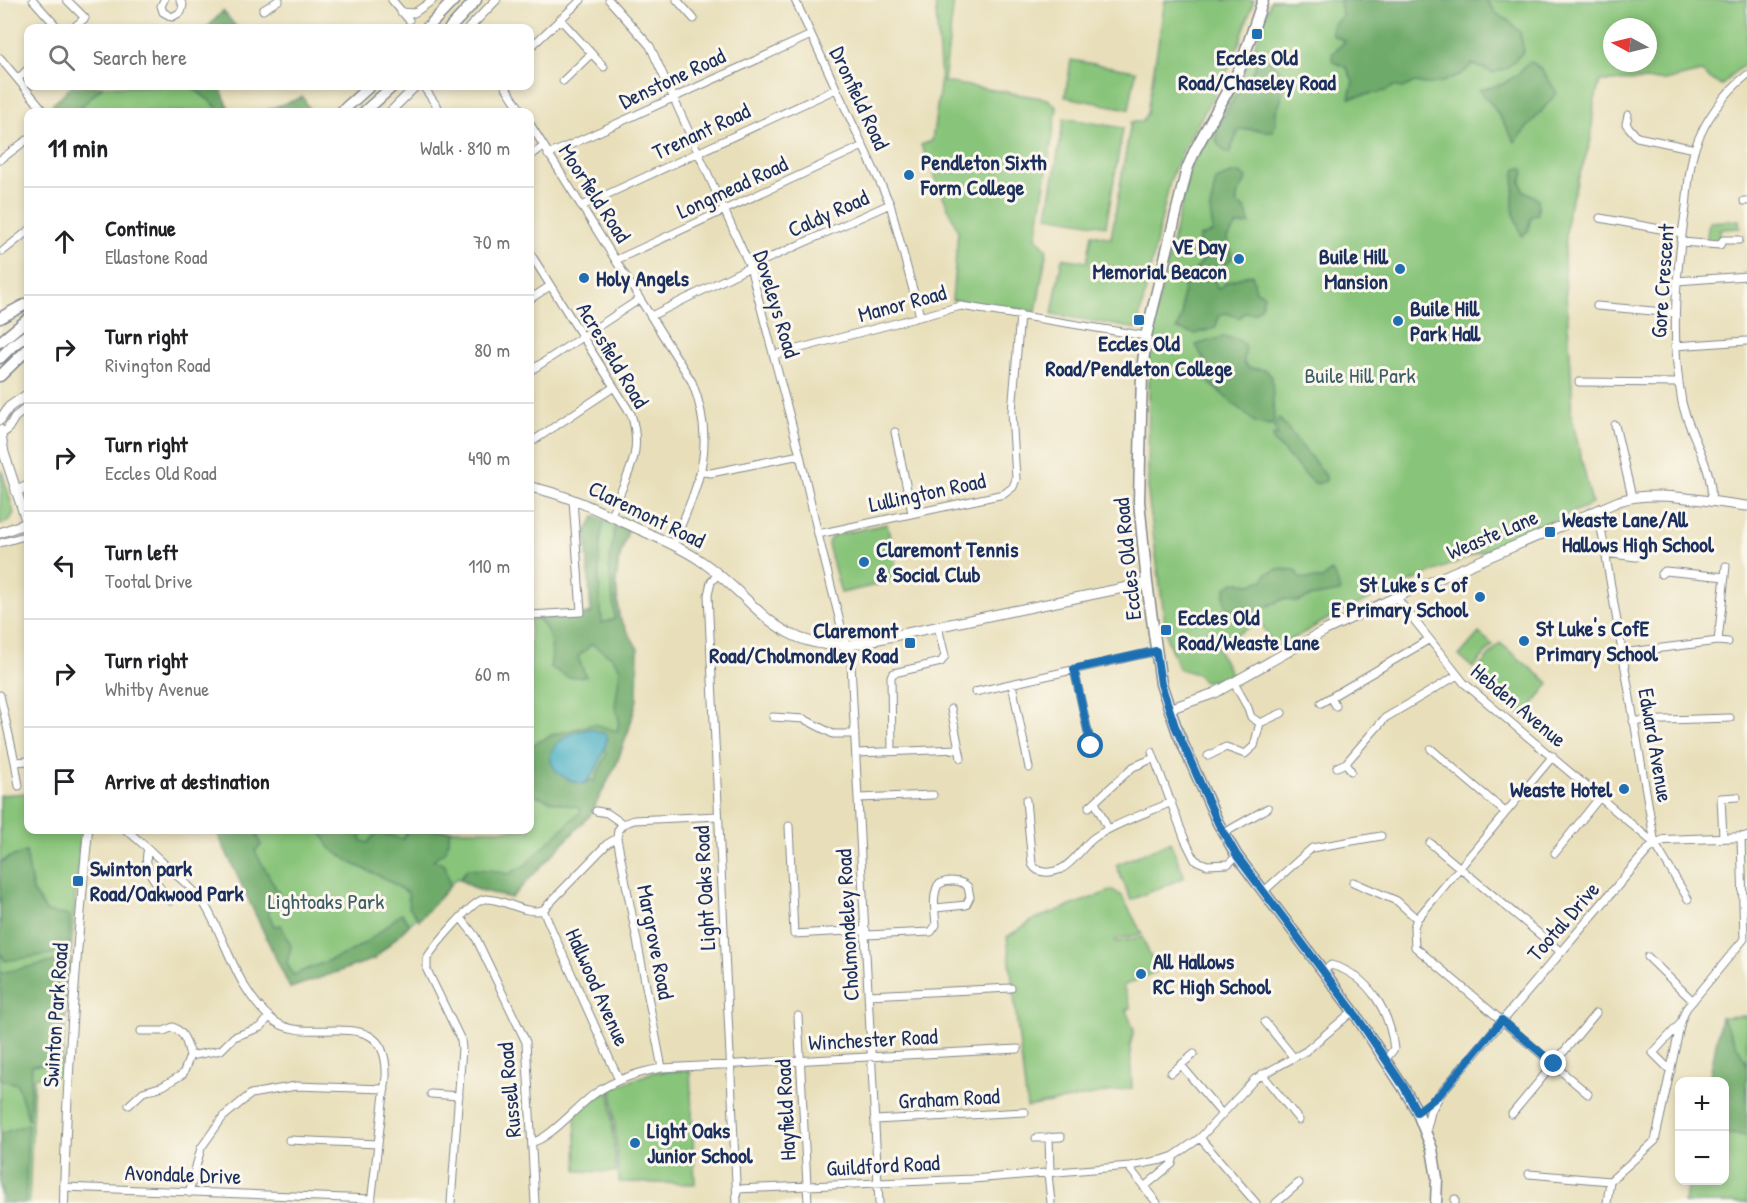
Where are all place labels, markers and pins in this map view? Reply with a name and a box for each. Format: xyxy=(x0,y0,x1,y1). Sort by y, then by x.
marker: Eccles Old Road/Chaseley Road xyxy=(1250,27,1264,41)
place label: Eccles Old Road/Chaseley Road xyxy=(1178,42,1336,98)
place label: Pendleton Sixth Form College xyxy=(920,147,1047,203)
marker: Pendleton Sixth Form College xyxy=(902,168,916,182)
place label: VE Day Memorial Beacon xyxy=(1093,231,1228,286)
place label: Buile Hill Mansion xyxy=(1319,241,1389,296)
marker: VE Day Memorial Beacon xyxy=(1232,252,1246,266)
marker: Buile Hill Mansion xyxy=(1393,262,1407,276)
place label: Holy Angels xyxy=(596,263,689,294)
marker: Holy Angels xyxy=(577,271,591,285)
place label: Buile Hill Park Hall xyxy=(1410,293,1481,348)
marker: Eccles Old Road/Pendleton College xyxy=(1132,313,1146,327)
marker: Buile Hill Park Hall xyxy=(1391,314,1405,328)
place label: Eccles Old Road/Pendleton College xyxy=(1046,328,1233,384)
place label: Weaste Lane/All Hallows High School xyxy=(1562,504,1715,560)
marker: Weaste Lane/All Hallows High School xyxy=(1543,525,1557,539)
place label: Claremont Tennis & Social Club xyxy=(876,534,1019,589)
marker: Claremont Tennis & Social Club xyxy=(857,555,871,569)
place label: St Luke's C of E Primary School xyxy=(1331,569,1469,625)
marker: St Luke's C of E Primary School xyxy=(1473,590,1487,604)
place label: Eccles Old Road/Weaste Lane xyxy=(1178,602,1320,657)
place label: St Luke's CofE Primary School xyxy=(1536,613,1659,669)
place label: Claremont Road/Cholmondley Road xyxy=(709,615,899,671)
marker: Eccles Old Road/Weaste Lane xyxy=(1159,623,1173,637)
marker: St Luke's CofE Primary School xyxy=(1517,634,1531,648)
marker: Claremont Road/Cholmondley Road xyxy=(903,636,917,650)
place label: Weaste Hotel xyxy=(1510,774,1613,804)
marker: Weaste Hotel xyxy=(1617,782,1631,796)
place label: Swinton park Road/Oakwood Park xyxy=(90,853,245,908)
marker: Swinton park Road/Oakwood Park xyxy=(71,874,85,888)
place label: All Hallows RC High School xyxy=(1153,946,1272,1002)
marker: All Hallows RC High School xyxy=(1134,967,1148,981)
place label: Light Oaks Junior School xyxy=(647,1115,754,1170)
marker: Light Oaks Junior School xyxy=(628,1136,642,1150)

